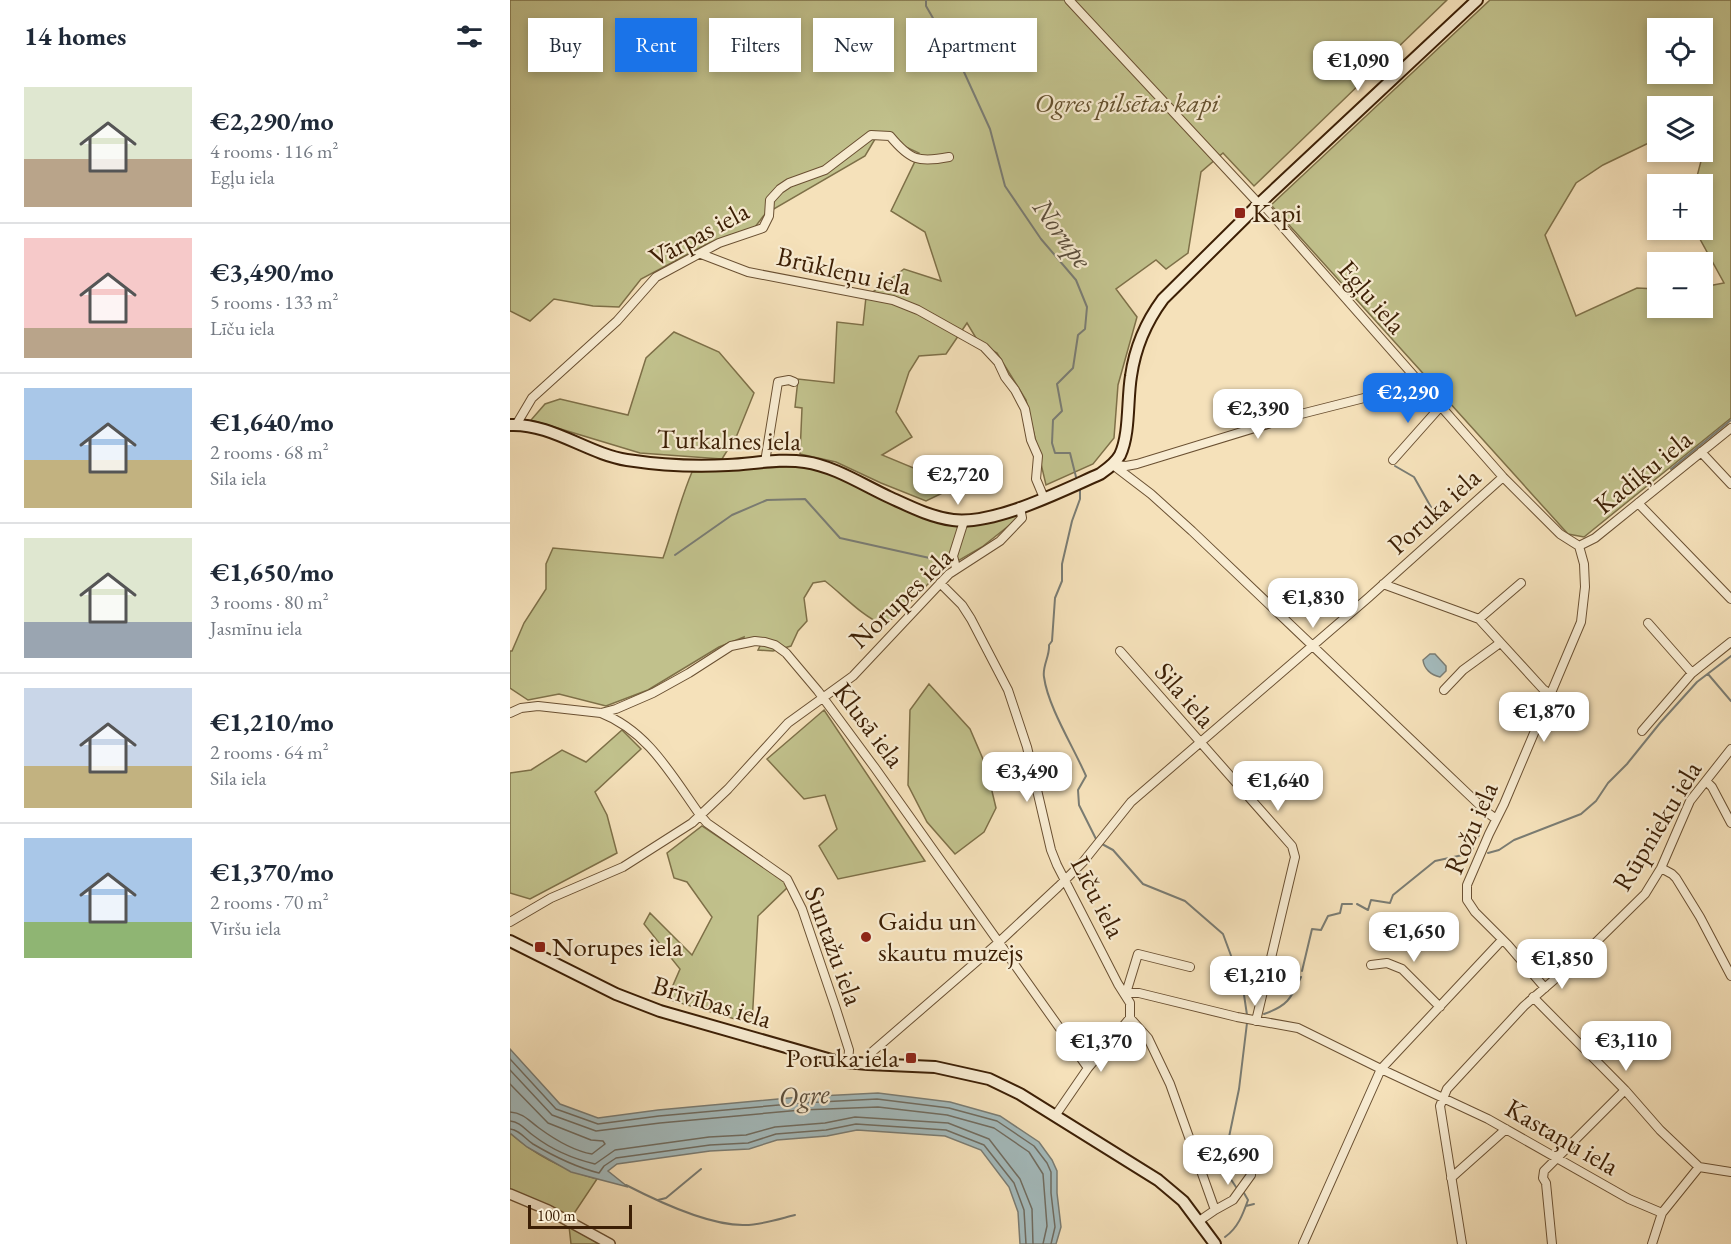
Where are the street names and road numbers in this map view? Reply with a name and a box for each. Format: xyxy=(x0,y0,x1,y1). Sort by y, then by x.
street label: Vārpas iela xyxy=(643,193,755,274)
street label: Brūkleņu iela xyxy=(773,238,915,303)
street label: Egļu iela xyxy=(1330,252,1414,341)
street label: Turkalnes iela xyxy=(656,421,802,458)
street label: Kadiķu iela xyxy=(1587,421,1699,522)
street label: Poruka iela xyxy=(1380,460,1488,562)
street label: Norupes iela xyxy=(841,539,960,656)
street label: Sila iela xyxy=(1147,654,1224,735)
street label: Klusā iela xyxy=(826,675,913,775)
street label: Rūpnieku iela xyxy=(1604,754,1709,897)
street label: Rožu iela xyxy=(1436,776,1506,879)
street label: Līču iela xyxy=(1063,850,1134,944)
street label: Suntažu iela xyxy=(797,882,872,1010)
street label: Brīvības iela xyxy=(648,967,776,1036)
street label: Kastaņu iela xyxy=(1499,1090,1625,1183)

